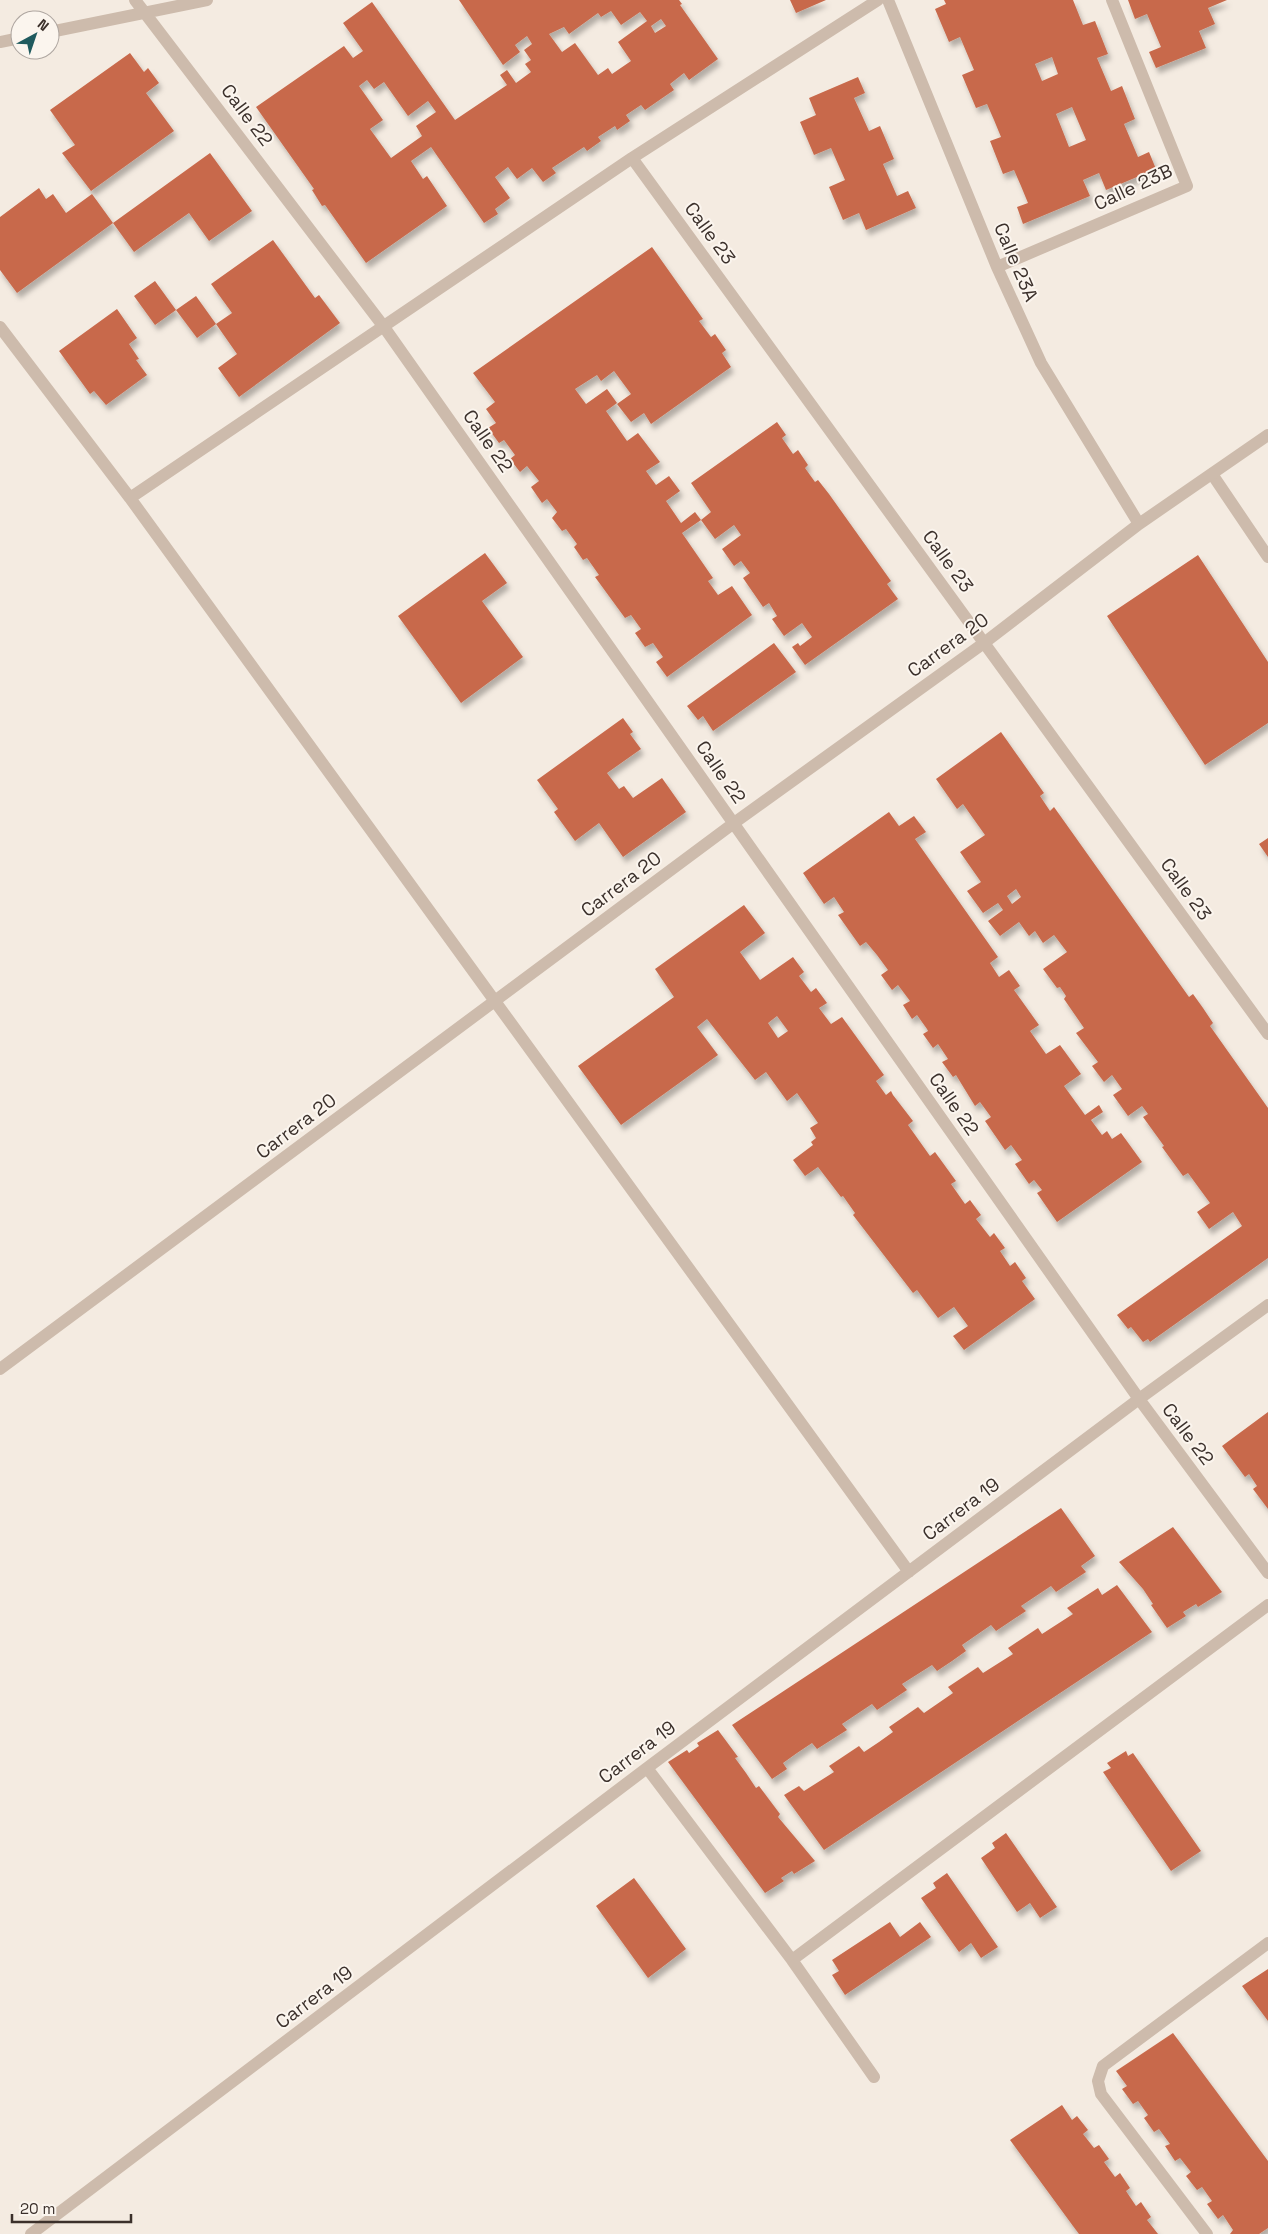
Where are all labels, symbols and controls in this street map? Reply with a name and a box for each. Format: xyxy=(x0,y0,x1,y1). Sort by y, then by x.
north arrow xyxy=(10,10,60,60)
text: N xyxy=(34,15,53,35)
street label: Calle 22 xyxy=(216,79,278,151)
street label: Calle 23B xyxy=(1090,158,1176,216)
street label: Calle 23 xyxy=(679,197,741,269)
street label: Calle 23A xyxy=(988,219,1044,305)
street label: Calle 22 xyxy=(457,405,519,477)
street label: Calle 23 xyxy=(917,525,979,597)
street label: Carrera 20 xyxy=(902,607,994,683)
street label: Calle 22 xyxy=(690,736,752,808)
street label: Carrera 20 xyxy=(576,846,666,922)
street label: Calle 23 xyxy=(1155,853,1217,925)
street label: Calle 22 xyxy=(923,1068,985,1140)
street label: Carrera 20 xyxy=(251,1088,341,1164)
street label: Calle 22 xyxy=(1157,1398,1219,1470)
street label: Carrera 19 xyxy=(917,1472,1005,1546)
street label: Carrera 19 xyxy=(593,1715,681,1789)
street label: Carrera 19 xyxy=(270,1960,358,2034)
scale bar xyxy=(12,2192,131,2224)
text: 20 m xyxy=(20,2199,55,2218)

